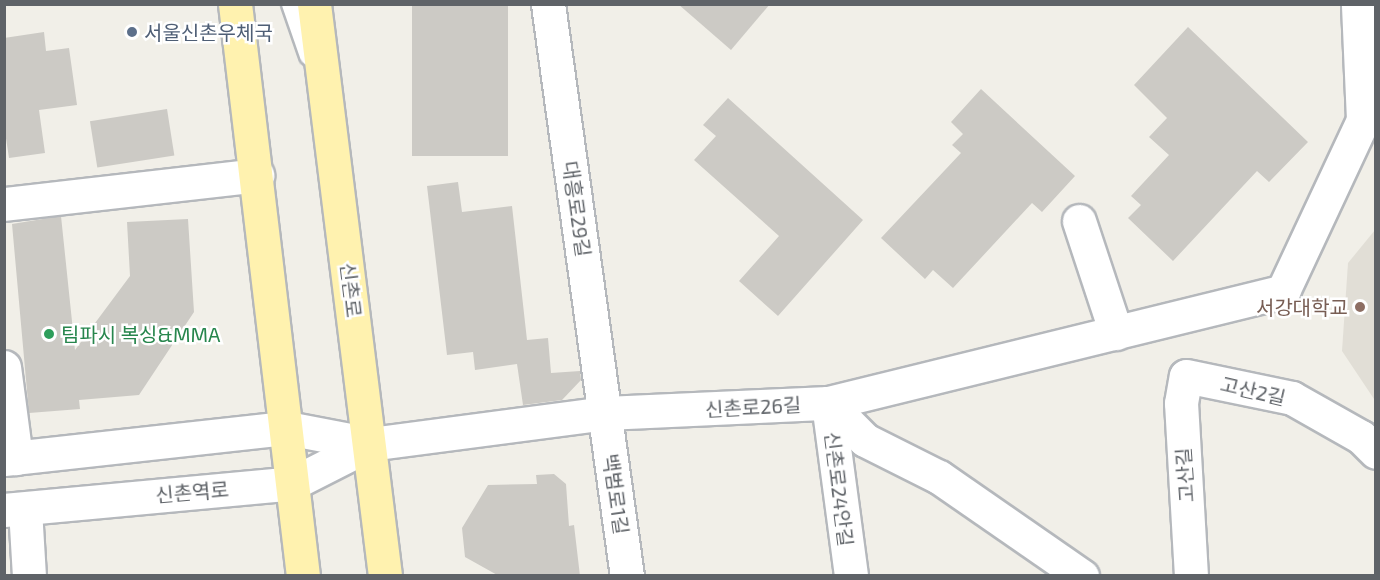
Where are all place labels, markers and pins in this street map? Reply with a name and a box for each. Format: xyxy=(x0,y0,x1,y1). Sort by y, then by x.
place label: 서울신촌우체국 xyxy=(144,20,273,44)
marker: 서울신촌우체국 xyxy=(125,25,139,39)
place label: 서강대학교 xyxy=(1256,295,1348,319)
marker: 서강대학교 xyxy=(1353,300,1367,314)
place label: 팀파시 복싱&MMA xyxy=(61,322,220,346)
marker: 팀파시 복싱&MMA xyxy=(42,327,56,341)

